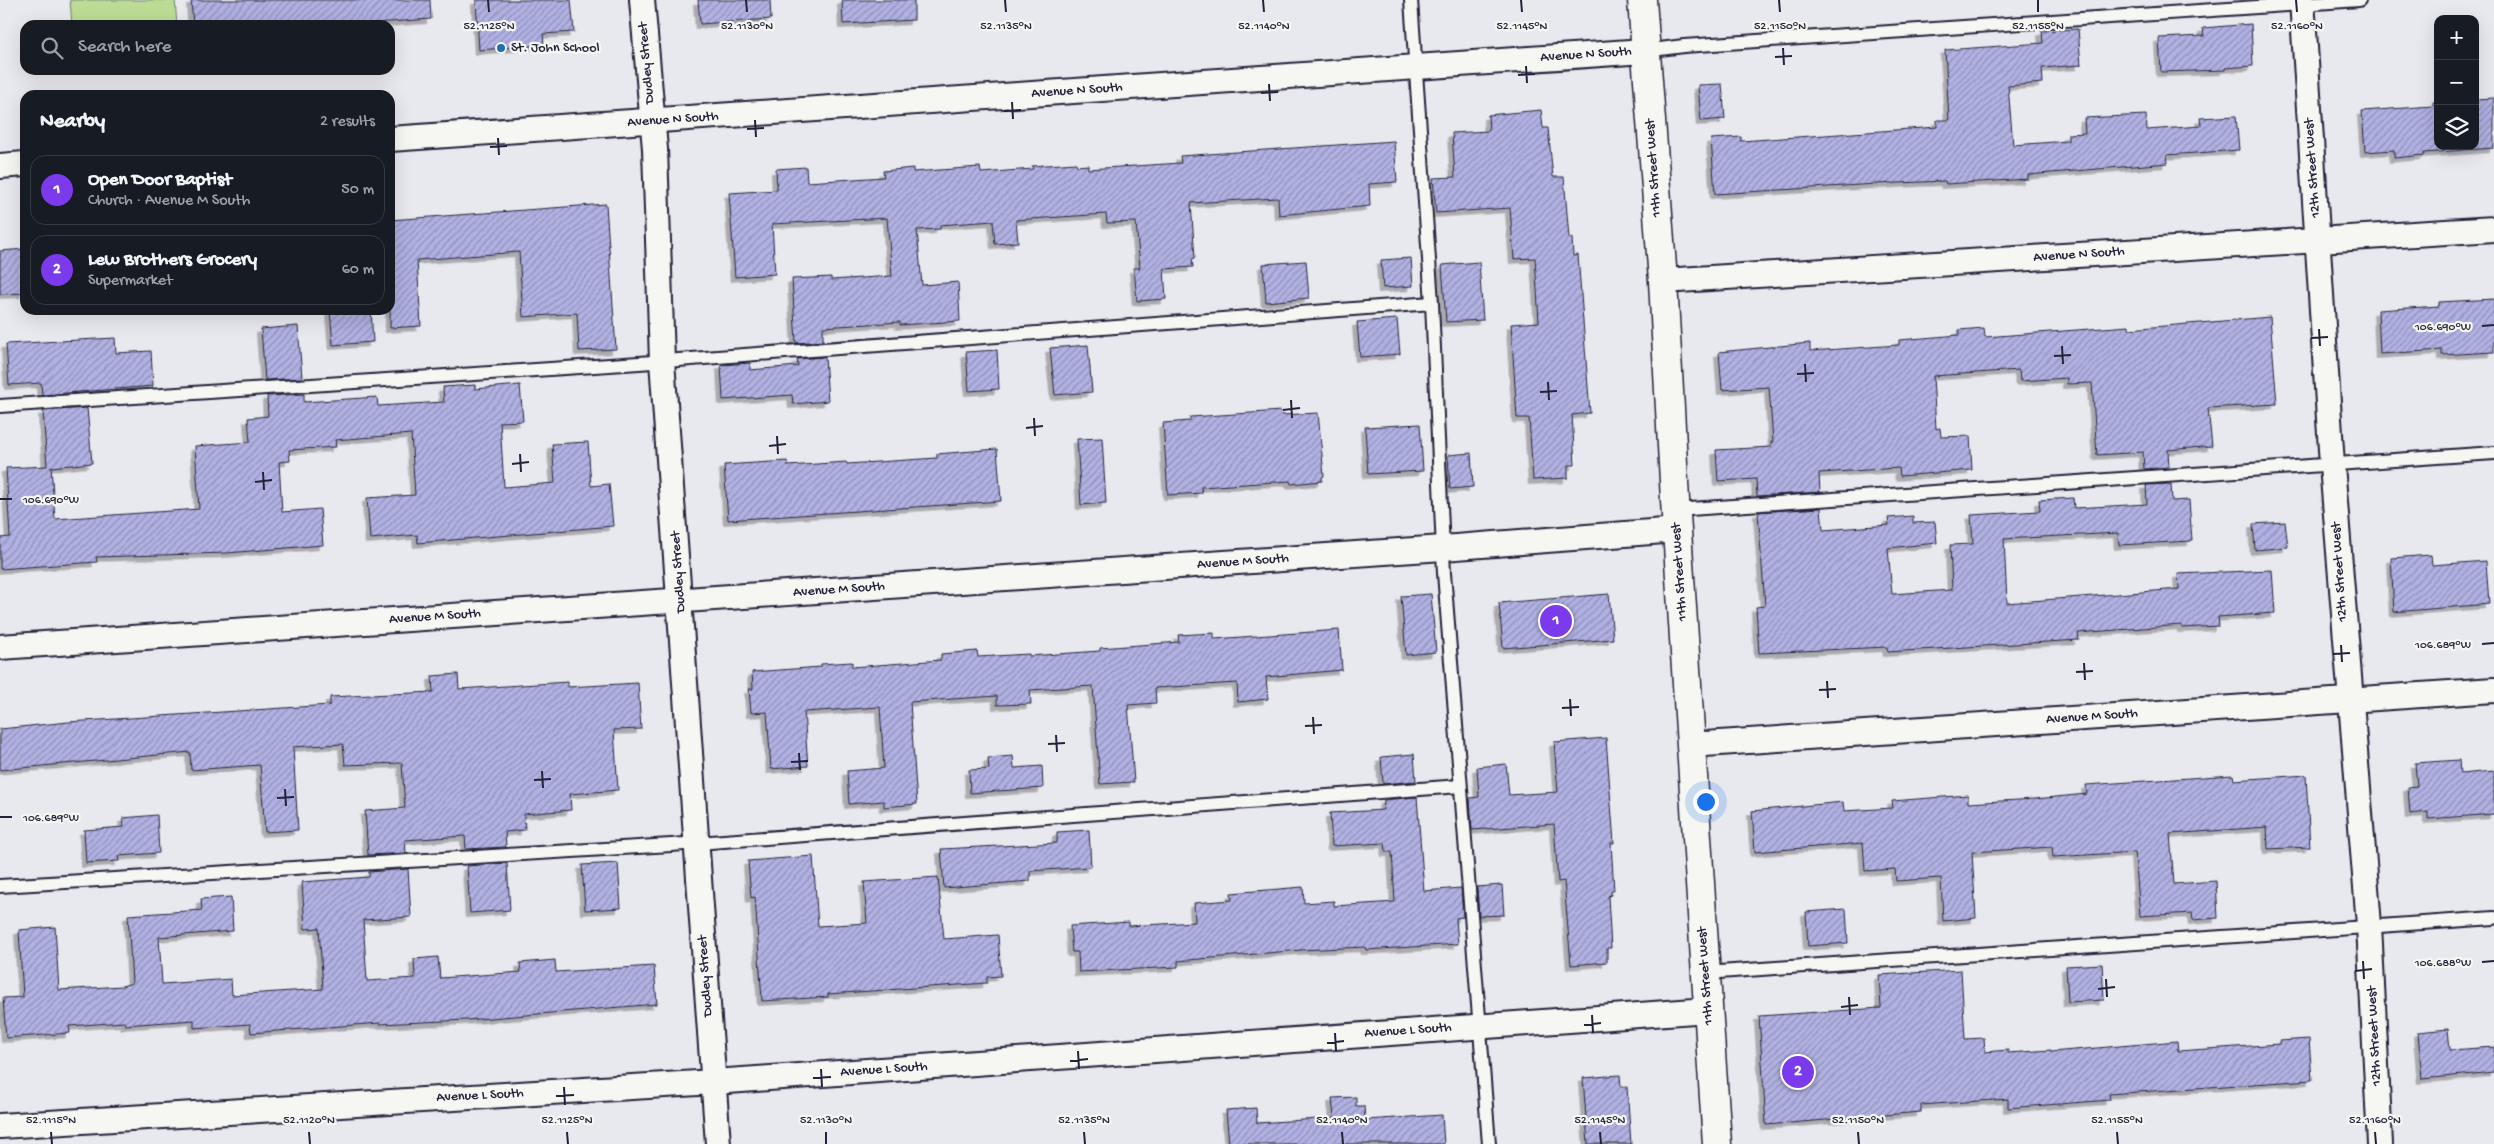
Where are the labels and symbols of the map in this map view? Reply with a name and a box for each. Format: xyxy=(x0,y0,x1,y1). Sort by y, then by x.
text: 52.1125°N xyxy=(463,20,515,34)
street label: Dudley Street xyxy=(635,20,659,105)
text: 52.1130°N xyxy=(721,20,773,34)
text: 52.1135°N xyxy=(980,20,1032,34)
text: 52.1140°N xyxy=(1238,20,1290,34)
text: 52.1145°N xyxy=(1497,20,1548,34)
text: 52.1150°N xyxy=(1754,20,1806,34)
text: 52.1155°N xyxy=(2012,20,2064,34)
text: 52.1160°N xyxy=(2271,20,2323,34)
place label: St. John School xyxy=(511,40,599,57)
marker: St. John School xyxy=(495,42,507,54)
street label: Avenue N South xyxy=(1540,43,1633,67)
street label: Avenue N South xyxy=(1031,79,1124,103)
street label: Avenue N South xyxy=(627,108,720,132)
street label: 12th Street West xyxy=(2301,116,2325,219)
street label: 11th Street West xyxy=(1642,117,1666,219)
street label: Avenue N South xyxy=(2033,243,2126,267)
text: 106.690°W xyxy=(2414,321,2471,335)
text: 106.690°W xyxy=(22,494,79,508)
street label: 12th Street West xyxy=(2328,520,2352,623)
street label: 11th Street West xyxy=(1668,521,1692,623)
street label: Dudley Street xyxy=(668,529,690,614)
street label: Avenue M South xyxy=(1197,550,1290,574)
street label: Avenue M South xyxy=(793,578,886,602)
pin: 1 xyxy=(1540,602,1572,640)
street label: Avenue M South xyxy=(389,605,482,629)
text: 106.689°W xyxy=(2414,639,2471,653)
street label: Avenue M South xyxy=(2046,705,2139,729)
your location xyxy=(1693,789,1719,815)
text: 106.689°W xyxy=(22,812,79,826)
street label: 11th Street West xyxy=(1694,925,1718,1027)
street label: Dudley Street xyxy=(695,933,717,1018)
text: 106.688°W xyxy=(2414,957,2471,971)
street label: 12th Street West xyxy=(2364,984,2386,1087)
street label: Avenue L South xyxy=(1364,1019,1453,1043)
pin: 2 xyxy=(1782,1053,1814,1091)
street label: Avenue L South xyxy=(840,1058,929,1082)
street label: Avenue L South xyxy=(436,1085,525,1107)
text: 52.1115°N xyxy=(26,1114,76,1128)
text: 52.1120°N xyxy=(283,1114,335,1128)
text: 52.1125°N xyxy=(541,1114,593,1128)
text: 52.1130°N xyxy=(800,1114,852,1128)
text: 52.1135°N xyxy=(1058,1114,1110,1128)
text: 52.1140°N xyxy=(1316,1114,1368,1128)
text: 52.1145°N xyxy=(1575,1114,1626,1128)
text: 52.1150°N xyxy=(1832,1114,1884,1128)
text: 52.1155°N xyxy=(2091,1114,2143,1128)
text: 52.1160°N xyxy=(2349,1114,2401,1128)

